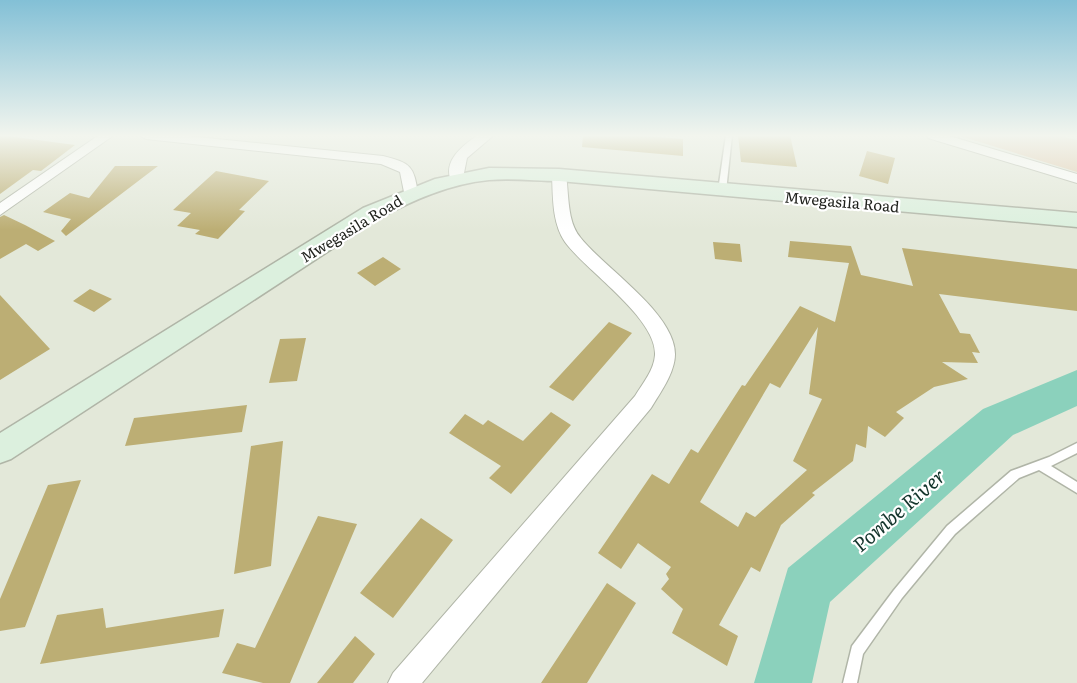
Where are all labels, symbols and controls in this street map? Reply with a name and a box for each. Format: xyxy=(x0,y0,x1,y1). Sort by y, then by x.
street label: Mwegasila Road xyxy=(784,185,900,217)
street label: Mwegasila Road xyxy=(296,188,406,268)
water label: Pombe River xyxy=(845,460,951,558)

